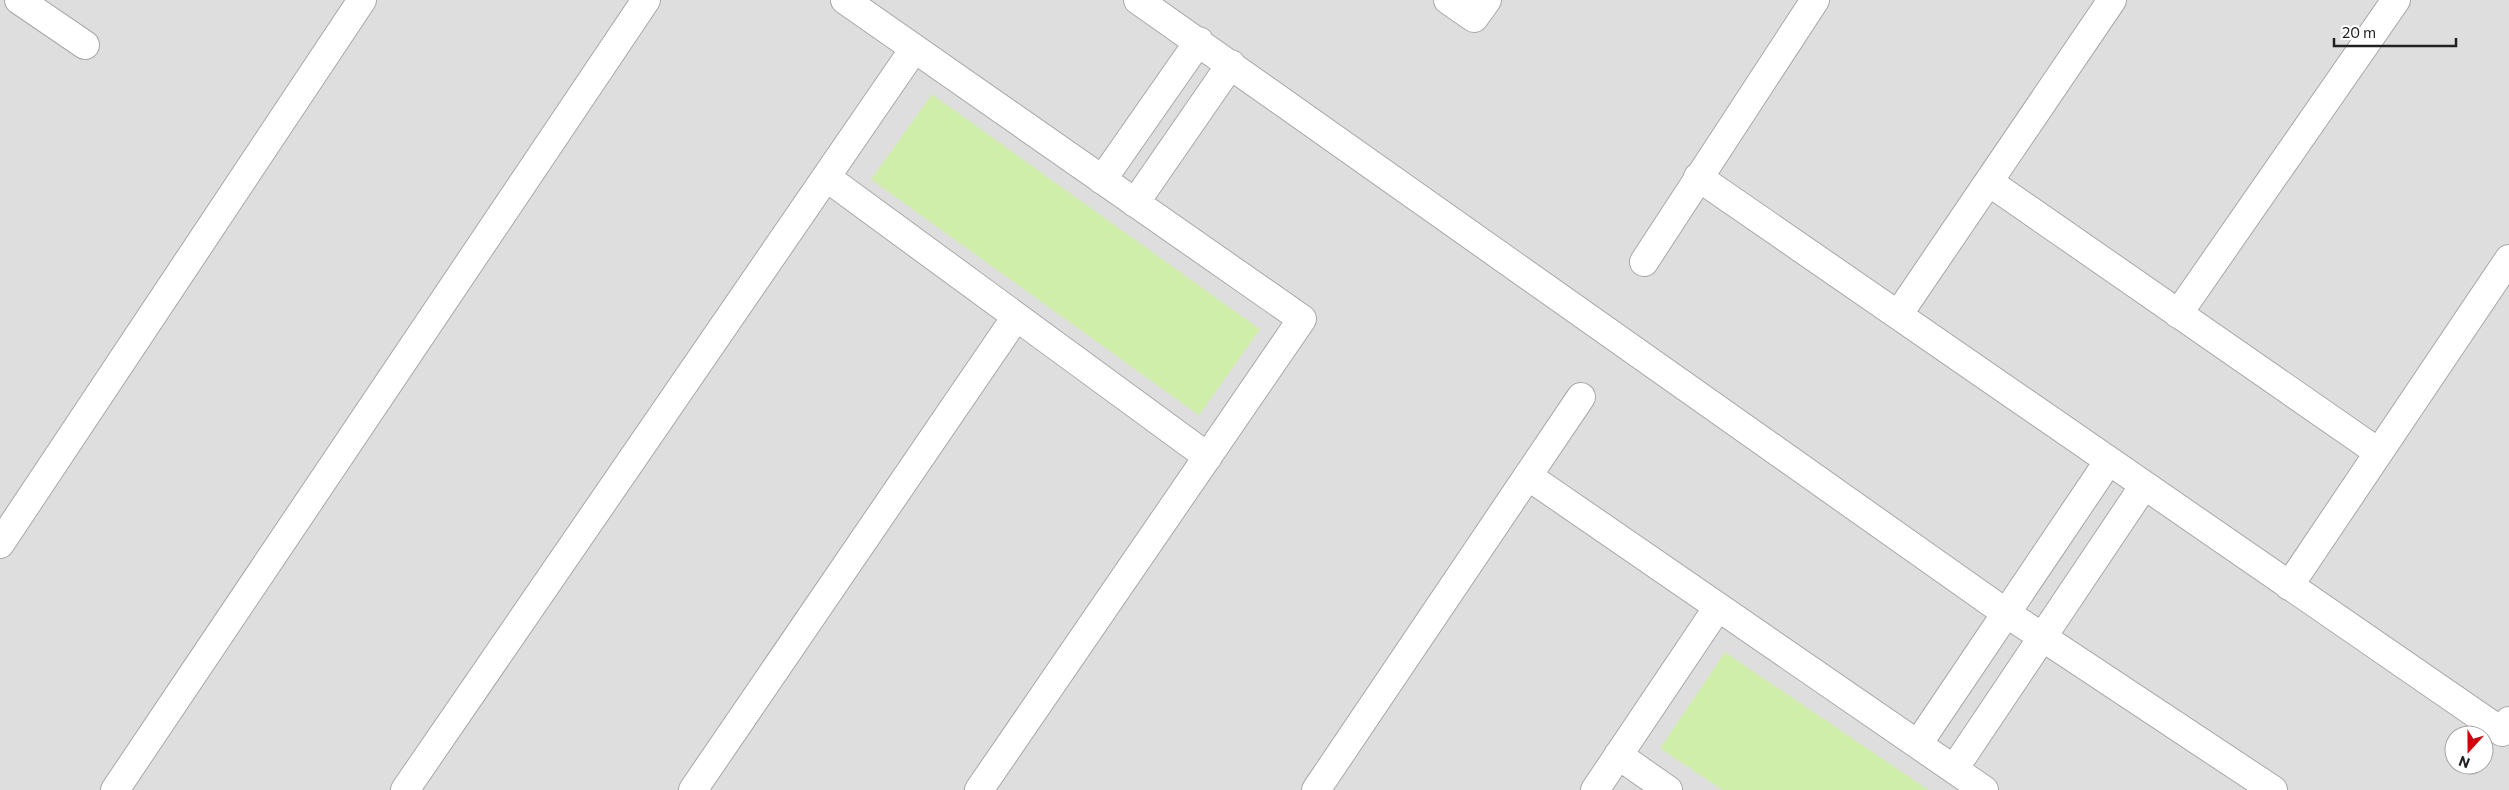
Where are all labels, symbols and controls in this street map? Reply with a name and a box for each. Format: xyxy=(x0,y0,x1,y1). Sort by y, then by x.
scale bar xyxy=(2334,15,2456,47)
text: 20 m xyxy=(2342,23,2376,41)
north arrow xyxy=(2444,725,2494,775)
text: N xyxy=(2456,753,2472,772)

